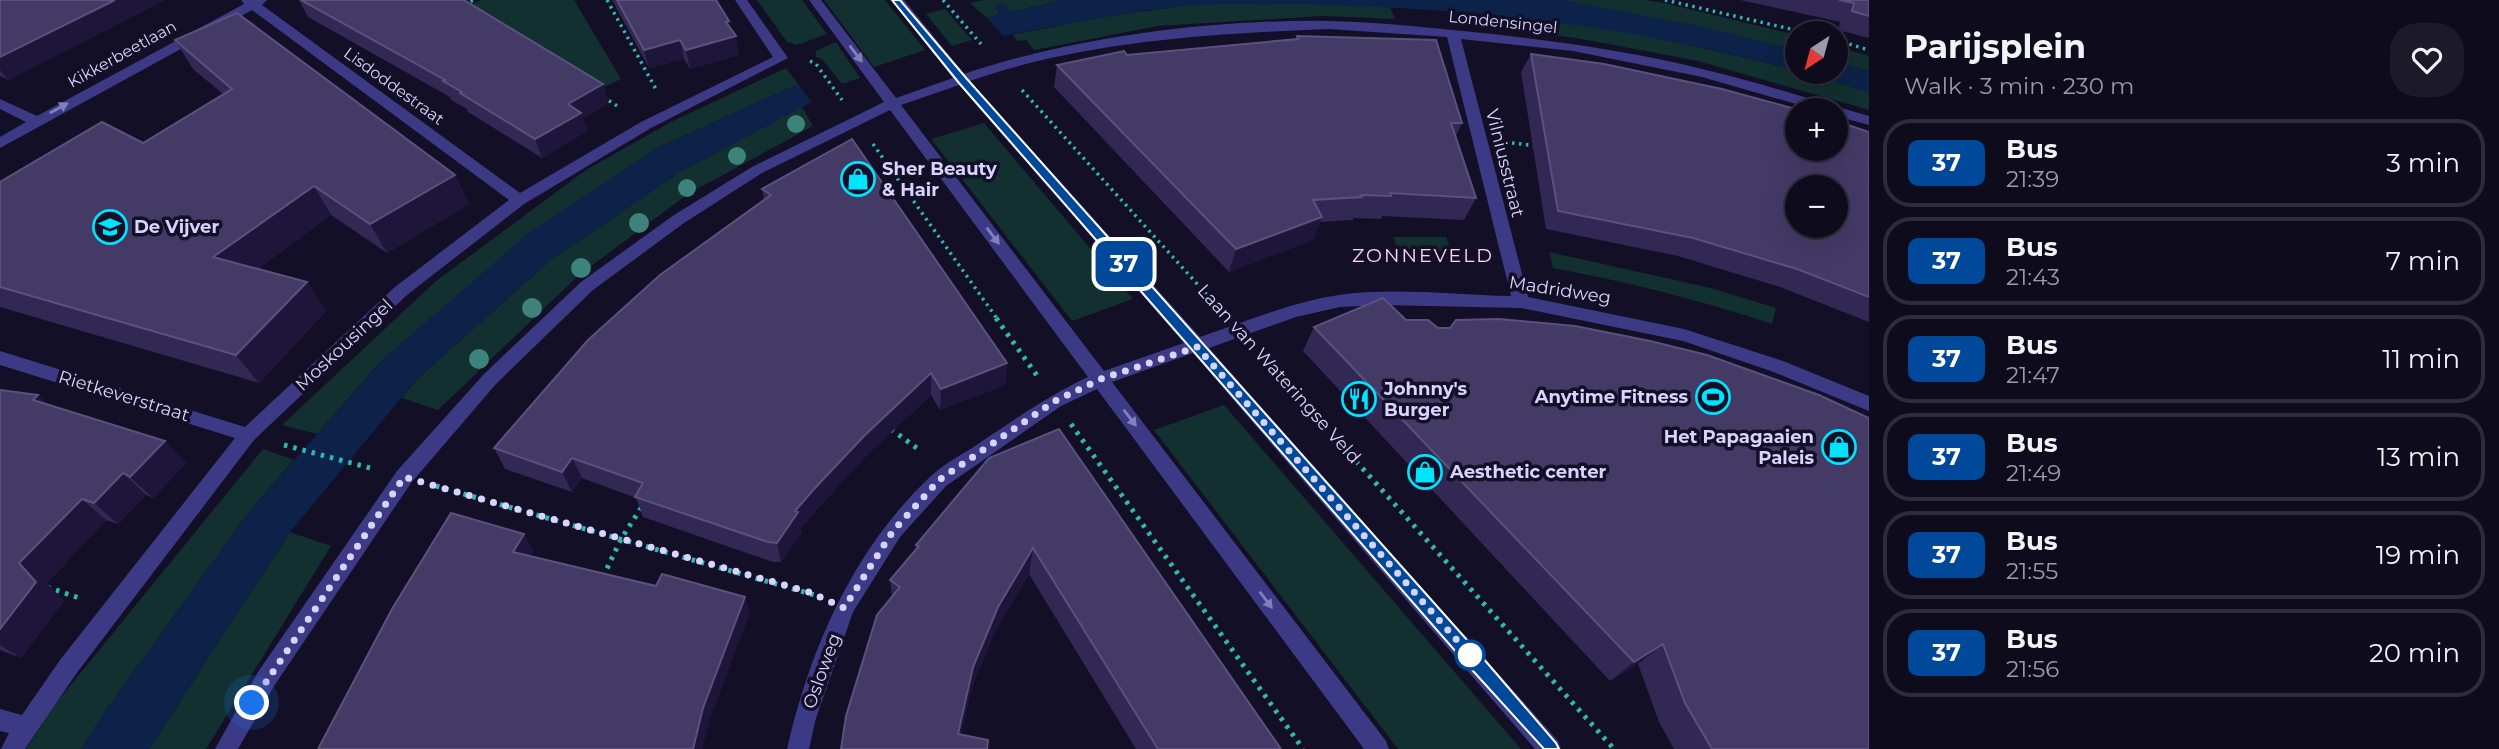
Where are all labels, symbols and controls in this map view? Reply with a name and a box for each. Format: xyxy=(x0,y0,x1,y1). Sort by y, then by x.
street label: Londensingel xyxy=(1448,7,1558,37)
street label: Kikkerbeetlaan xyxy=(64,16,180,92)
north arrow xyxy=(1785,21,1848,84)
map controls xyxy=(1785,21,1848,238)
button: heart xyxy=(2390,23,2464,97)
text: Parijsplein xyxy=(1904,26,2086,66)
street label: Lisdoddestraat xyxy=(340,43,448,129)
one-way arrow xyxy=(849,45,863,63)
text: Walk · 3 min · 230 m xyxy=(1904,72,2134,100)
button: + xyxy=(1785,98,1848,161)
one-way arrow xyxy=(49,103,69,115)
street label: Vilniusstraat xyxy=(1481,107,1529,219)
text: Bus xyxy=(2006,133,2058,165)
text: 3 min xyxy=(2386,147,2460,179)
text: 37 xyxy=(1932,148,1961,177)
place label: Sher Beauty & Hair xyxy=(882,158,997,201)
shop icon: Sher Beauty & Hair xyxy=(839,160,877,198)
text: 21:39 xyxy=(2006,165,2059,193)
button: − xyxy=(1785,175,1848,238)
school or university icon: De Vijver xyxy=(91,208,129,246)
place label: De Vijver xyxy=(134,216,219,238)
one-way arrow xyxy=(986,227,1000,245)
text: Bus xyxy=(2006,231,2058,263)
line badge: 37 xyxy=(1092,241,1156,287)
district label: ZONNEVELD xyxy=(1352,244,1494,267)
text: 7 min xyxy=(2386,245,2460,277)
text: 37 xyxy=(1932,246,1961,275)
text: 37 xyxy=(1110,249,1138,278)
text: 21:43 xyxy=(2006,263,2060,291)
street label: Madridweg xyxy=(1507,271,1613,309)
street label: Laan van Wateringse Veld xyxy=(1193,280,1365,468)
street label: Moskousingel xyxy=(291,294,397,396)
text: Bus xyxy=(2006,329,2058,361)
text: 11 min xyxy=(2382,343,2460,375)
text: 37 xyxy=(1932,344,1961,373)
text: 21:47 xyxy=(2006,361,2060,389)
street label: Rietkeverstraat xyxy=(56,366,192,426)
place label: Johnny's Burger xyxy=(1383,378,1468,421)
sports icon: Anytime Fitness xyxy=(1694,378,1732,416)
restaurant icon: Johnny's Burger xyxy=(1340,380,1378,418)
place label: Anytime Fitness xyxy=(1534,386,1688,408)
one-way arrow xyxy=(1122,409,1136,427)
place label: Het Papagaaien Paleis xyxy=(1664,426,1814,469)
text: Bus xyxy=(2006,427,2058,459)
shop icon: Het Papagaaien Paleis xyxy=(1820,428,1858,466)
text: 13 min xyxy=(2377,441,2460,473)
text: 37 xyxy=(1932,442,1961,471)
shop icon: Aesthetic center xyxy=(1406,453,1444,491)
text: 21:49 xyxy=(2006,459,2061,487)
place label: Aesthetic center xyxy=(1449,461,1606,483)
text: Bus xyxy=(2006,525,2058,557)
text: 19 min xyxy=(2376,539,2460,571)
text: 37 xyxy=(1932,540,1961,569)
text: 21:55 xyxy=(2006,557,2058,585)
one-way arrow xyxy=(1259,591,1273,609)
text: Bus xyxy=(2006,623,2058,655)
street label: Osloweg xyxy=(798,630,846,712)
text: 20 min xyxy=(2369,637,2460,669)
text: 37 xyxy=(1932,638,1961,667)
unlabelled marker xyxy=(1455,640,1485,670)
text: 21:56 xyxy=(2006,655,2059,683)
your location xyxy=(234,685,269,720)

